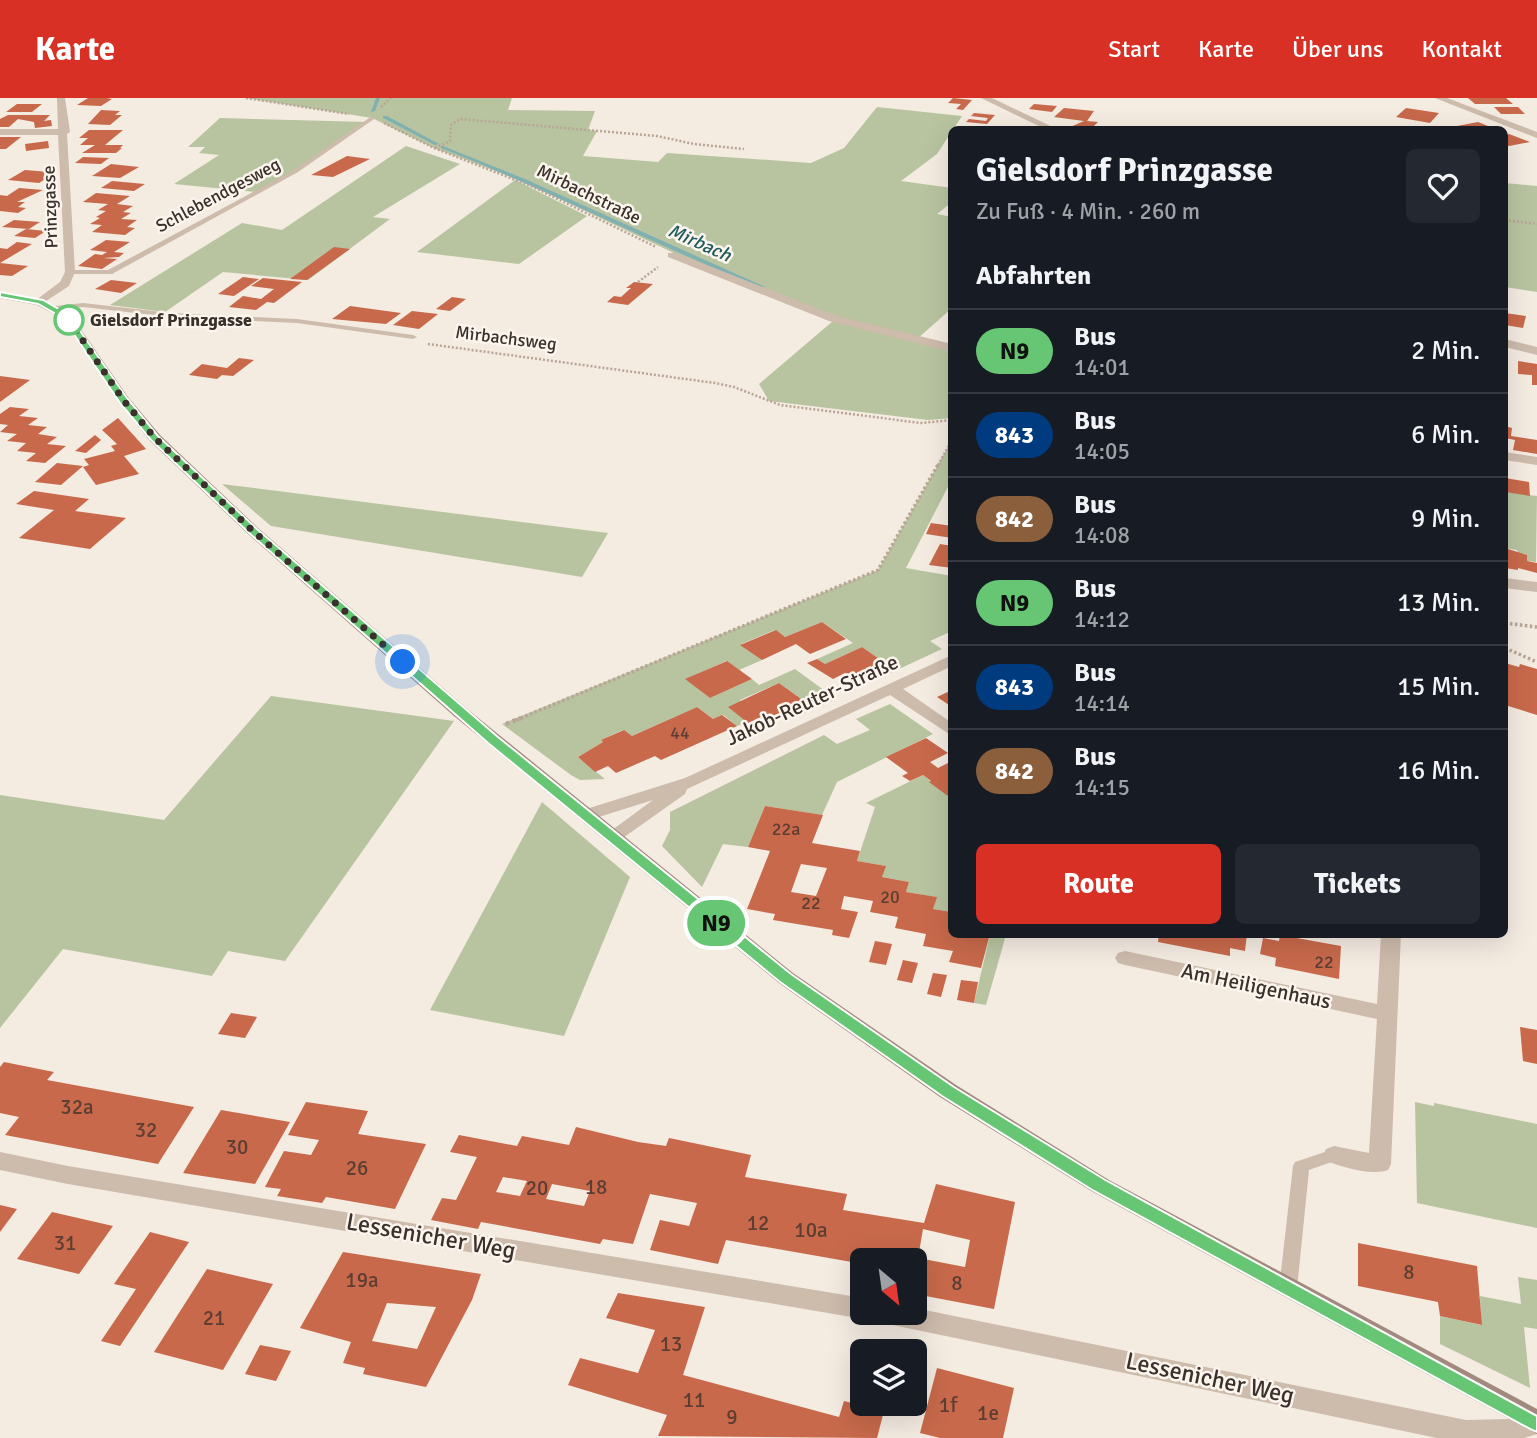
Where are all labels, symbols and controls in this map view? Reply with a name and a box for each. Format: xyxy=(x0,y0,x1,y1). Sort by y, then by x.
text: Karte xyxy=(35,29,115,70)
text: Start xyxy=(1108,34,1160,64)
text: Karte xyxy=(1198,34,1254,64)
text: Über uns xyxy=(1292,34,1384,64)
text: Kontakt xyxy=(1422,34,1502,64)
button: heart xyxy=(1406,149,1480,223)
text: Gielsdorf Prinzgasse xyxy=(976,150,1273,191)
street label: Schlebendgesweg xyxy=(152,153,284,237)
street label: Mirbachstraße xyxy=(533,159,645,229)
street label: Prinzgasse xyxy=(38,165,62,249)
text: Zu Fuß · 4 Min. · 260 m xyxy=(976,197,1200,226)
water label: Mirbach xyxy=(664,218,735,268)
text: Abfahrten xyxy=(976,260,1091,292)
marker: Gielsdorf Prinzgasse xyxy=(54,305,84,335)
place label: Gielsdorf Prinzgasse xyxy=(90,309,252,331)
street label: Mirbachsweg xyxy=(454,321,558,355)
text: Bus xyxy=(1074,321,1116,353)
text: 2 Min. xyxy=(1411,335,1480,367)
text: N9 xyxy=(1000,336,1029,366)
text: 14:01 xyxy=(1074,353,1130,382)
text: Bus xyxy=(1074,405,1116,437)
text: 6 Min. xyxy=(1411,419,1480,451)
text: 843 xyxy=(995,420,1034,450)
text: 14:05 xyxy=(1074,437,1130,466)
text: Bus xyxy=(1074,489,1116,521)
text: 9 Min. xyxy=(1411,503,1480,535)
text: 842 xyxy=(995,504,1034,534)
text: 14:08 xyxy=(1074,521,1130,550)
text: Bus xyxy=(1074,573,1116,605)
text: 13 Min. xyxy=(1397,587,1480,619)
text: N9 xyxy=(1000,588,1029,618)
text: 14:12 xyxy=(1074,605,1130,634)
your location xyxy=(385,644,420,679)
street label: Jakob-Reuter-Straße xyxy=(722,649,902,751)
text: Bus xyxy=(1074,657,1116,689)
text: 15 Min. xyxy=(1397,671,1480,703)
text: 843 xyxy=(995,672,1034,702)
text: 14:14 xyxy=(1074,689,1130,718)
house number: 44 xyxy=(670,722,690,744)
text: Bus xyxy=(1074,741,1116,773)
text: 16 Min. xyxy=(1397,755,1480,787)
text: 842 xyxy=(995,756,1034,786)
text: 14:15 xyxy=(1074,773,1130,802)
house number: 22a xyxy=(772,818,800,840)
button: Route xyxy=(976,844,1221,924)
button: Tickets xyxy=(1235,844,1480,924)
house number: 20 xyxy=(880,886,900,908)
house number: 22 xyxy=(801,892,821,914)
line badge: N9 xyxy=(684,900,748,946)
text: N9 xyxy=(701,908,731,938)
house number: 22 xyxy=(1314,951,1334,973)
street label: Am Heiligenhaus xyxy=(1179,957,1333,1015)
house number: 32a xyxy=(60,1094,94,1120)
house number: 32 xyxy=(135,1117,157,1143)
house number: 30 xyxy=(226,1134,248,1160)
house number: 26 xyxy=(346,1155,368,1181)
house number: 18 xyxy=(585,1174,607,1200)
house number: 20 xyxy=(526,1175,548,1201)
street label: Lessenicher Weg xyxy=(344,1206,518,1266)
house number: 12 xyxy=(747,1210,769,1236)
house number: 10a xyxy=(794,1217,828,1243)
house number: 31 xyxy=(54,1230,76,1256)
north arrow xyxy=(850,1248,928,1325)
map controls xyxy=(850,1248,927,1416)
house number: 8 xyxy=(1403,1259,1415,1285)
house number: 19a xyxy=(345,1267,379,1293)
house number: 8 xyxy=(951,1270,963,1296)
house number: 21 xyxy=(203,1305,225,1331)
house number: 13 xyxy=(660,1331,682,1357)
button: layers xyxy=(850,1339,927,1416)
street label: Lessenicher Weg xyxy=(1123,1346,1297,1410)
house number: 11 xyxy=(683,1387,705,1413)
house number: 1f xyxy=(939,1392,958,1418)
house number: 1e xyxy=(977,1400,999,1426)
house number: 9 xyxy=(726,1404,738,1430)

